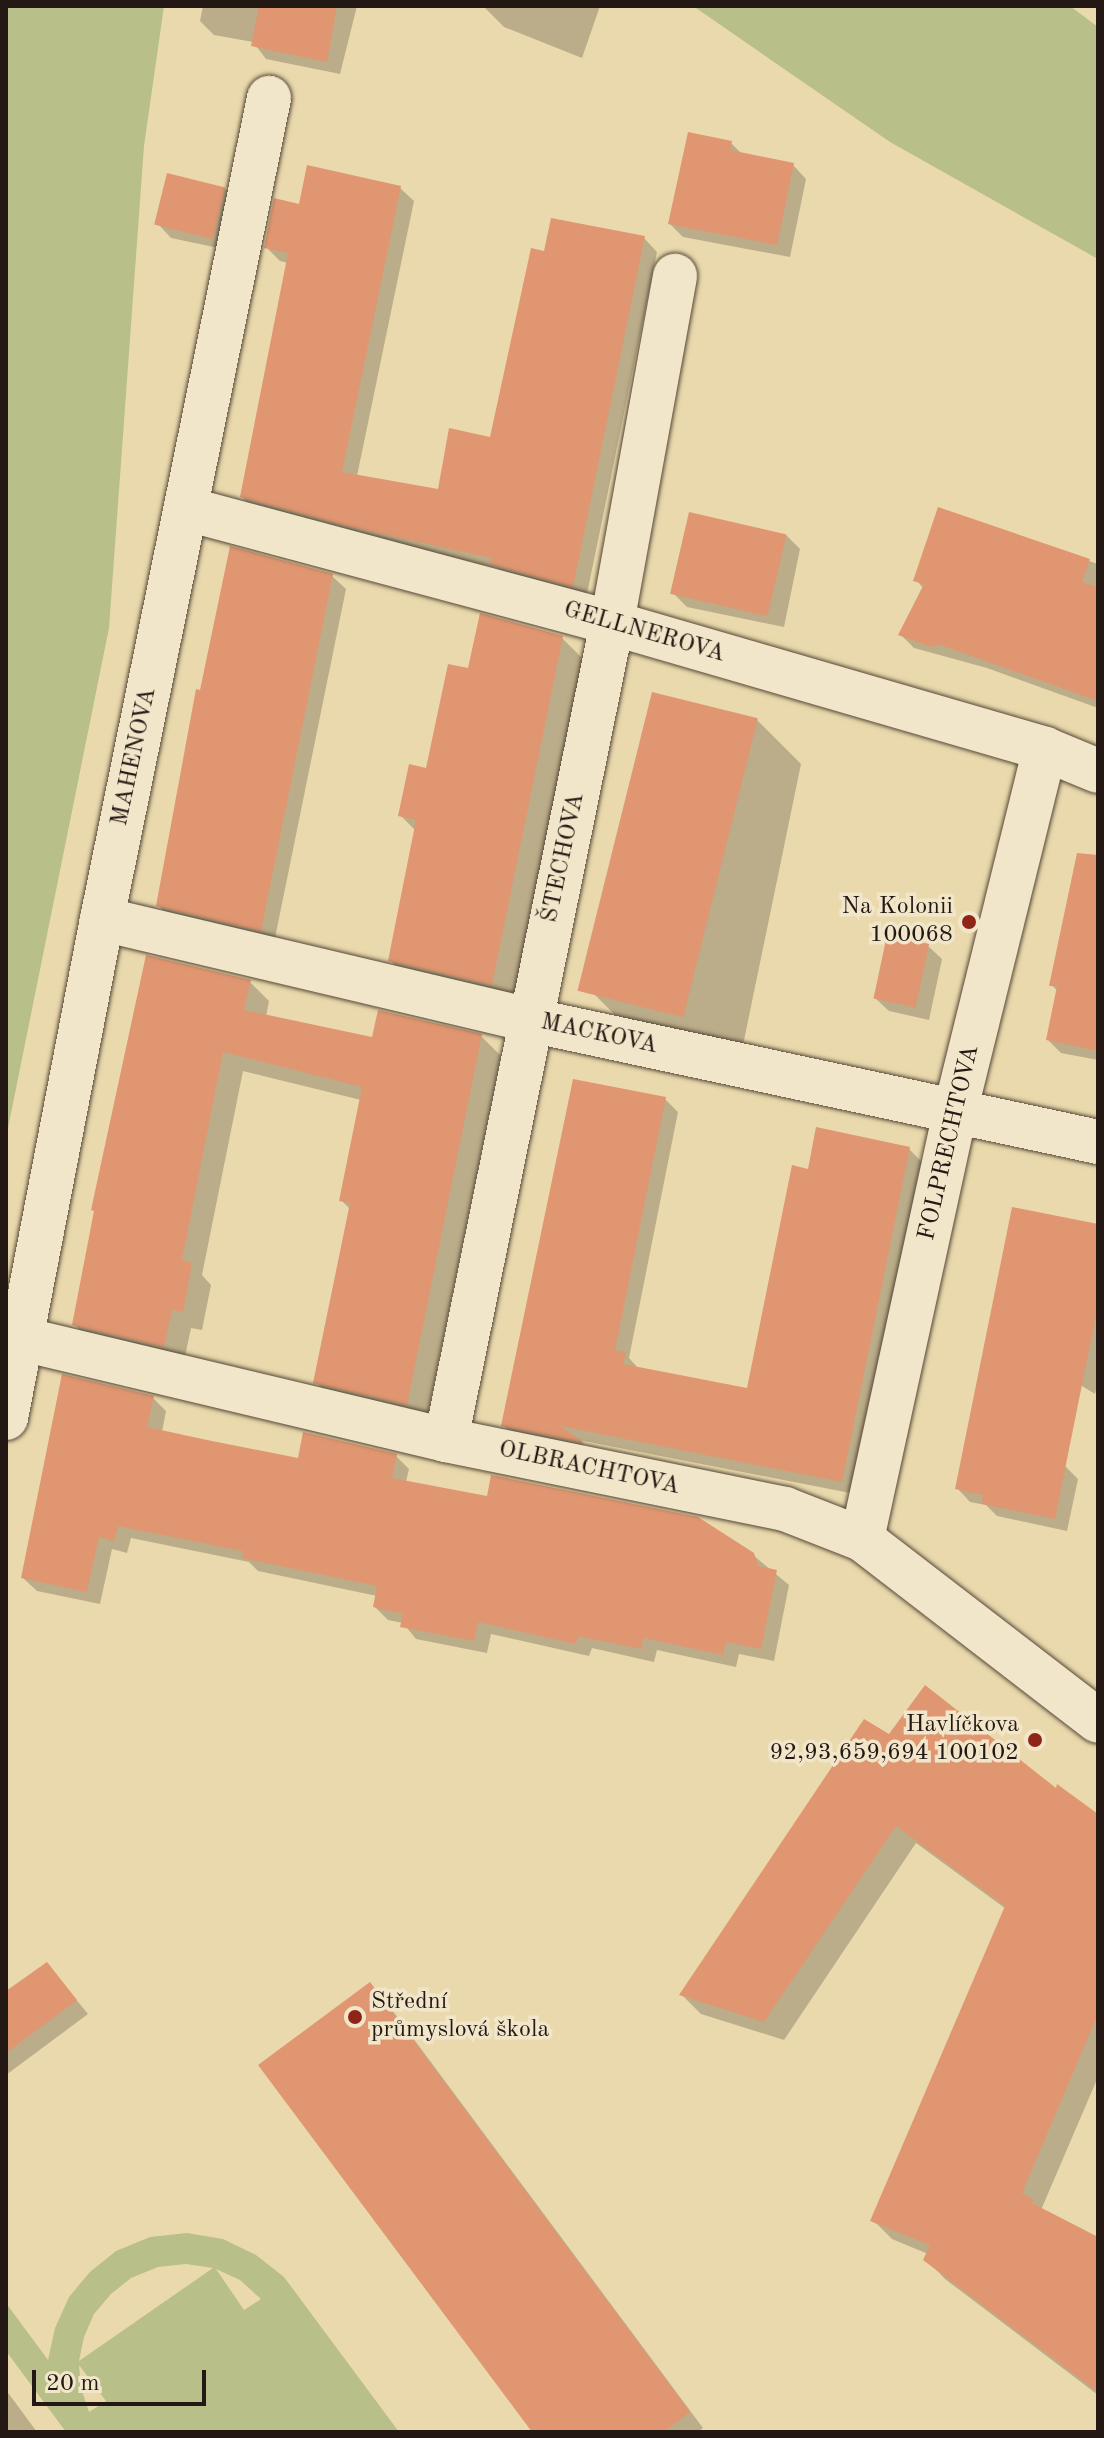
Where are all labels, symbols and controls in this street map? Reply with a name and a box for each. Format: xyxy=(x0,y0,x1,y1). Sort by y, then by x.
street label: GELLNEROVA xyxy=(560,596,728,670)
street label: MAHENOVA xyxy=(106,685,164,829)
street label: ŠTECHOVA xyxy=(536,791,592,925)
place label: Na Kolonii 100068 xyxy=(842,894,953,950)
marker: Na Kolonii 100068 xyxy=(960,913,978,931)
street label: MACKOVA xyxy=(538,1009,660,1061)
street label: FOLPRECHTOVA xyxy=(914,1043,986,1243)
street label: OLBRACHTOVA xyxy=(496,1436,682,1502)
place label: Havlíčkova 92,93,659,694 100102 xyxy=(769,1712,1019,1768)
marker: Havlíčkova 92,93,659,694 100102 xyxy=(1026,1731,1044,1749)
place label: Střední průmyslová škola xyxy=(371,1989,549,2045)
marker: Střední průmyslová škola xyxy=(346,2008,364,2026)
scale bar xyxy=(36,2354,210,2404)
text: 20 m xyxy=(46,2372,100,2396)

